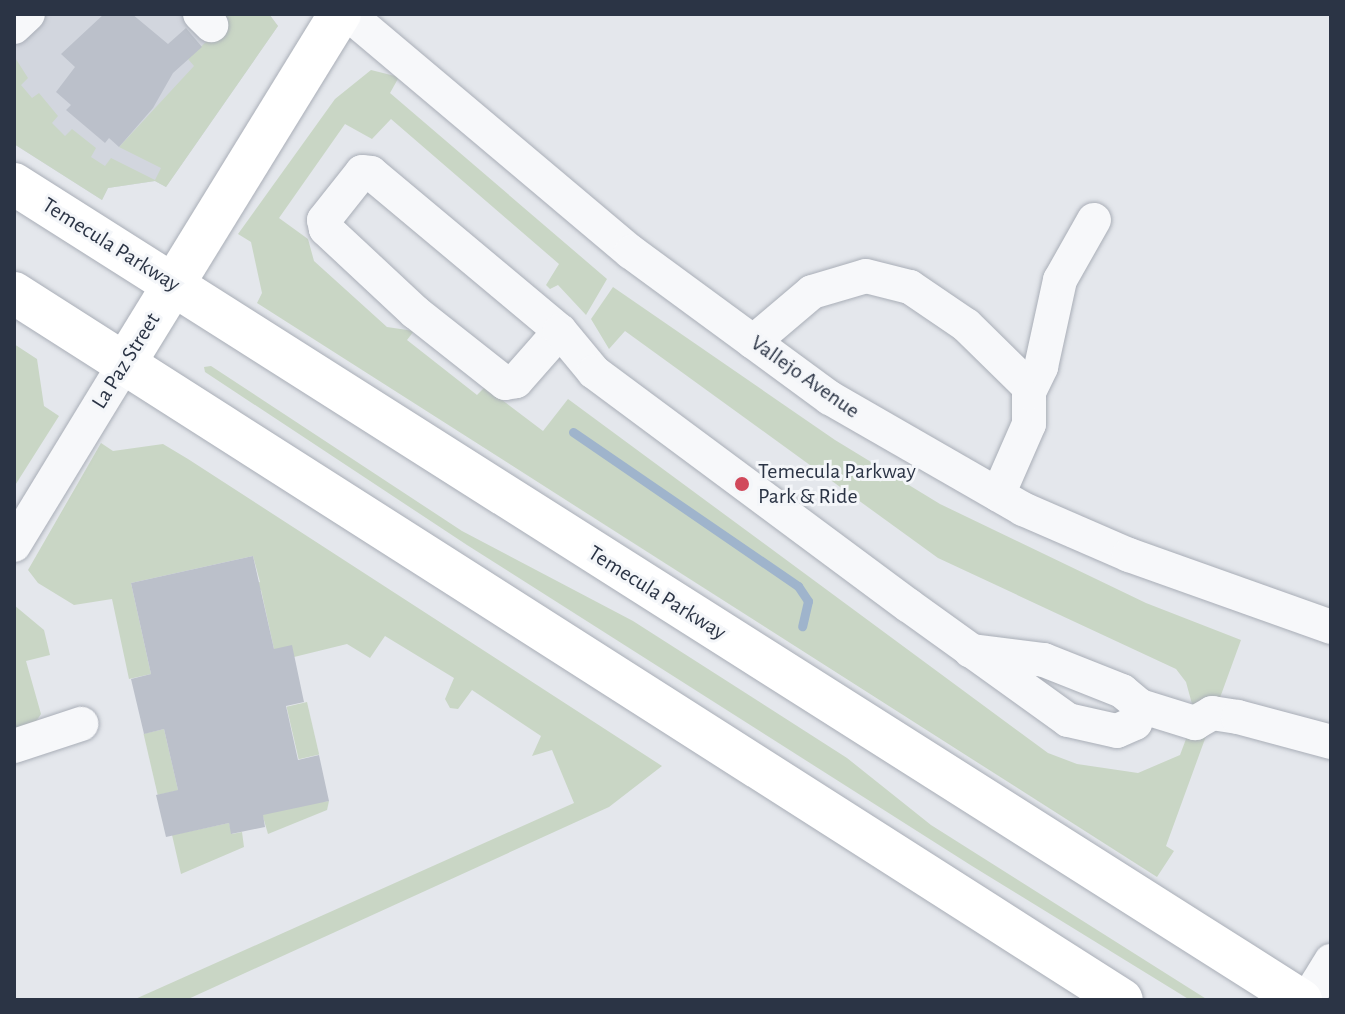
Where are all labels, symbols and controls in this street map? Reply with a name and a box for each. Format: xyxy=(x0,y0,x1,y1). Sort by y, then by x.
street label: Temecula Parkway xyxy=(37,192,185,298)
street label: La Paz Street xyxy=(86,308,166,414)
street label: Vallejo Avenue xyxy=(746,330,864,424)
place label: Temecula Parkway Park & Ride xyxy=(758,458,916,510)
marker: Temecula Parkway Park & Ride xyxy=(733,475,751,493)
street label: Temecula Parkway xyxy=(583,540,731,646)

